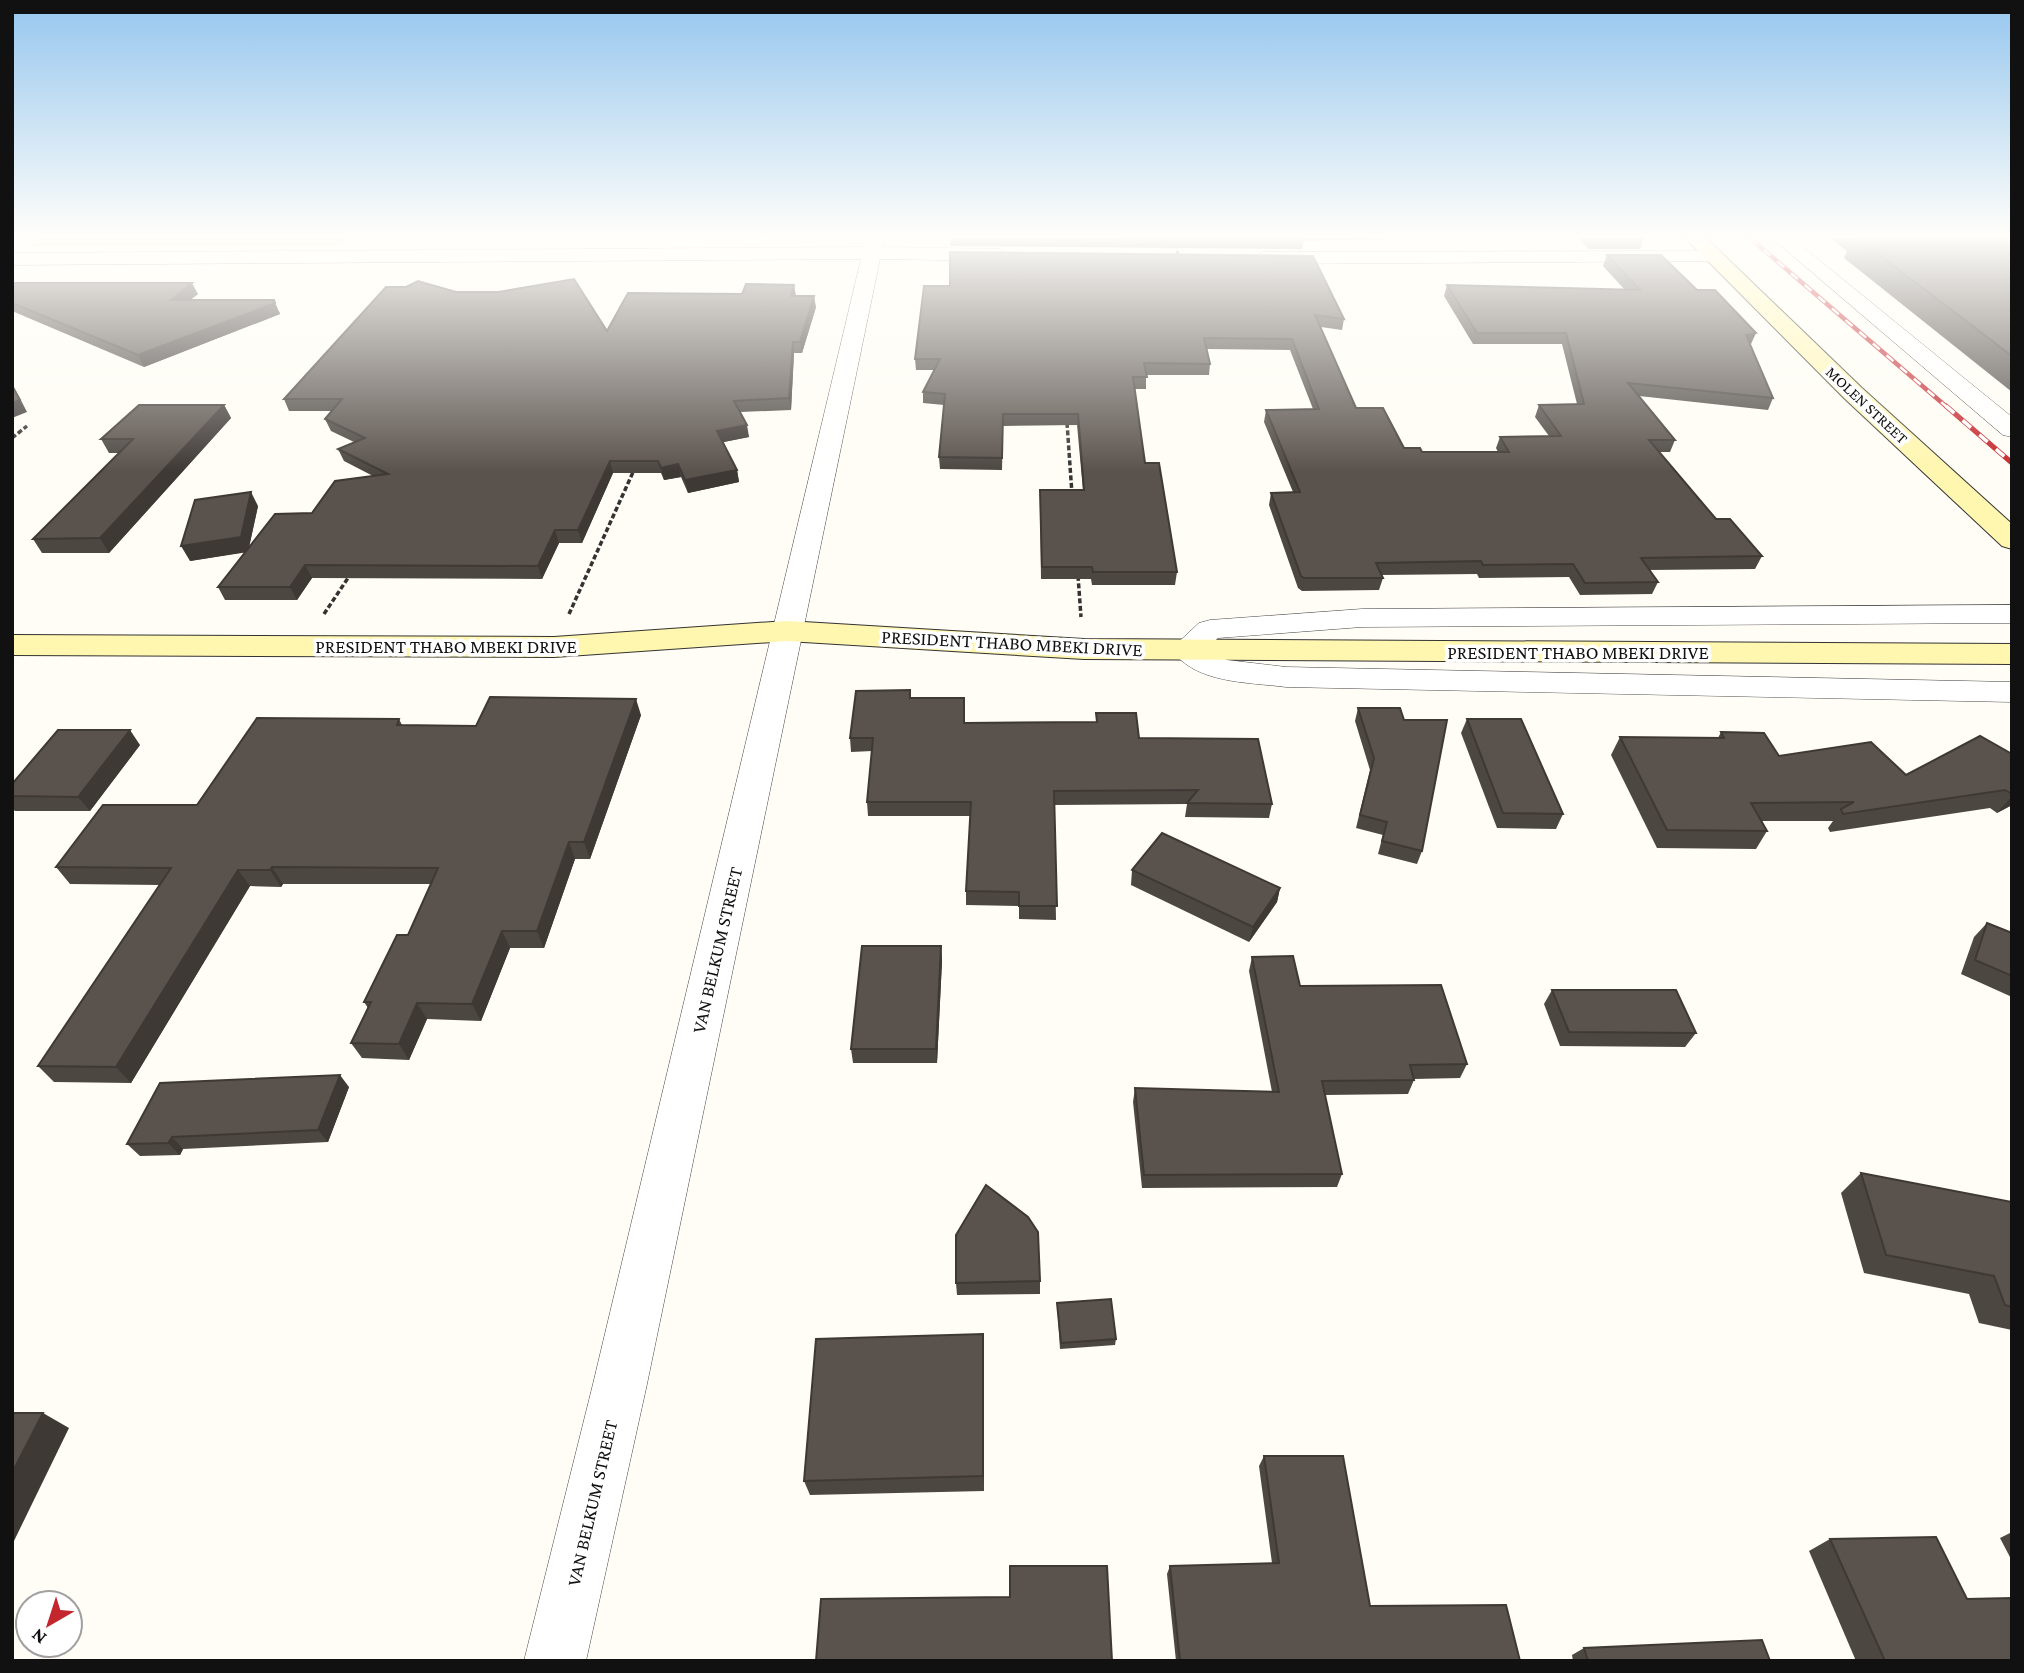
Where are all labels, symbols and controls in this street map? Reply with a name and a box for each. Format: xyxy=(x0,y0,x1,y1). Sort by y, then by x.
street label: MOLEN STREET xyxy=(1823,363,1912,447)
street label: PRESIDENT THABO MBEKI DRIVE xyxy=(881,626,1143,660)
street label: PRESIDENT THABO MBEKI DRIVE xyxy=(315,636,577,657)
street label: PRESIDENT THABO MBEKI DRIVE xyxy=(1447,642,1709,663)
street label: VAN BELKUM STREET xyxy=(688,864,747,1035)
street label: VAN BELKUM STREET xyxy=(563,1417,622,1588)
north arrow xyxy=(14,1589,84,1659)
text: N xyxy=(27,1625,50,1649)

